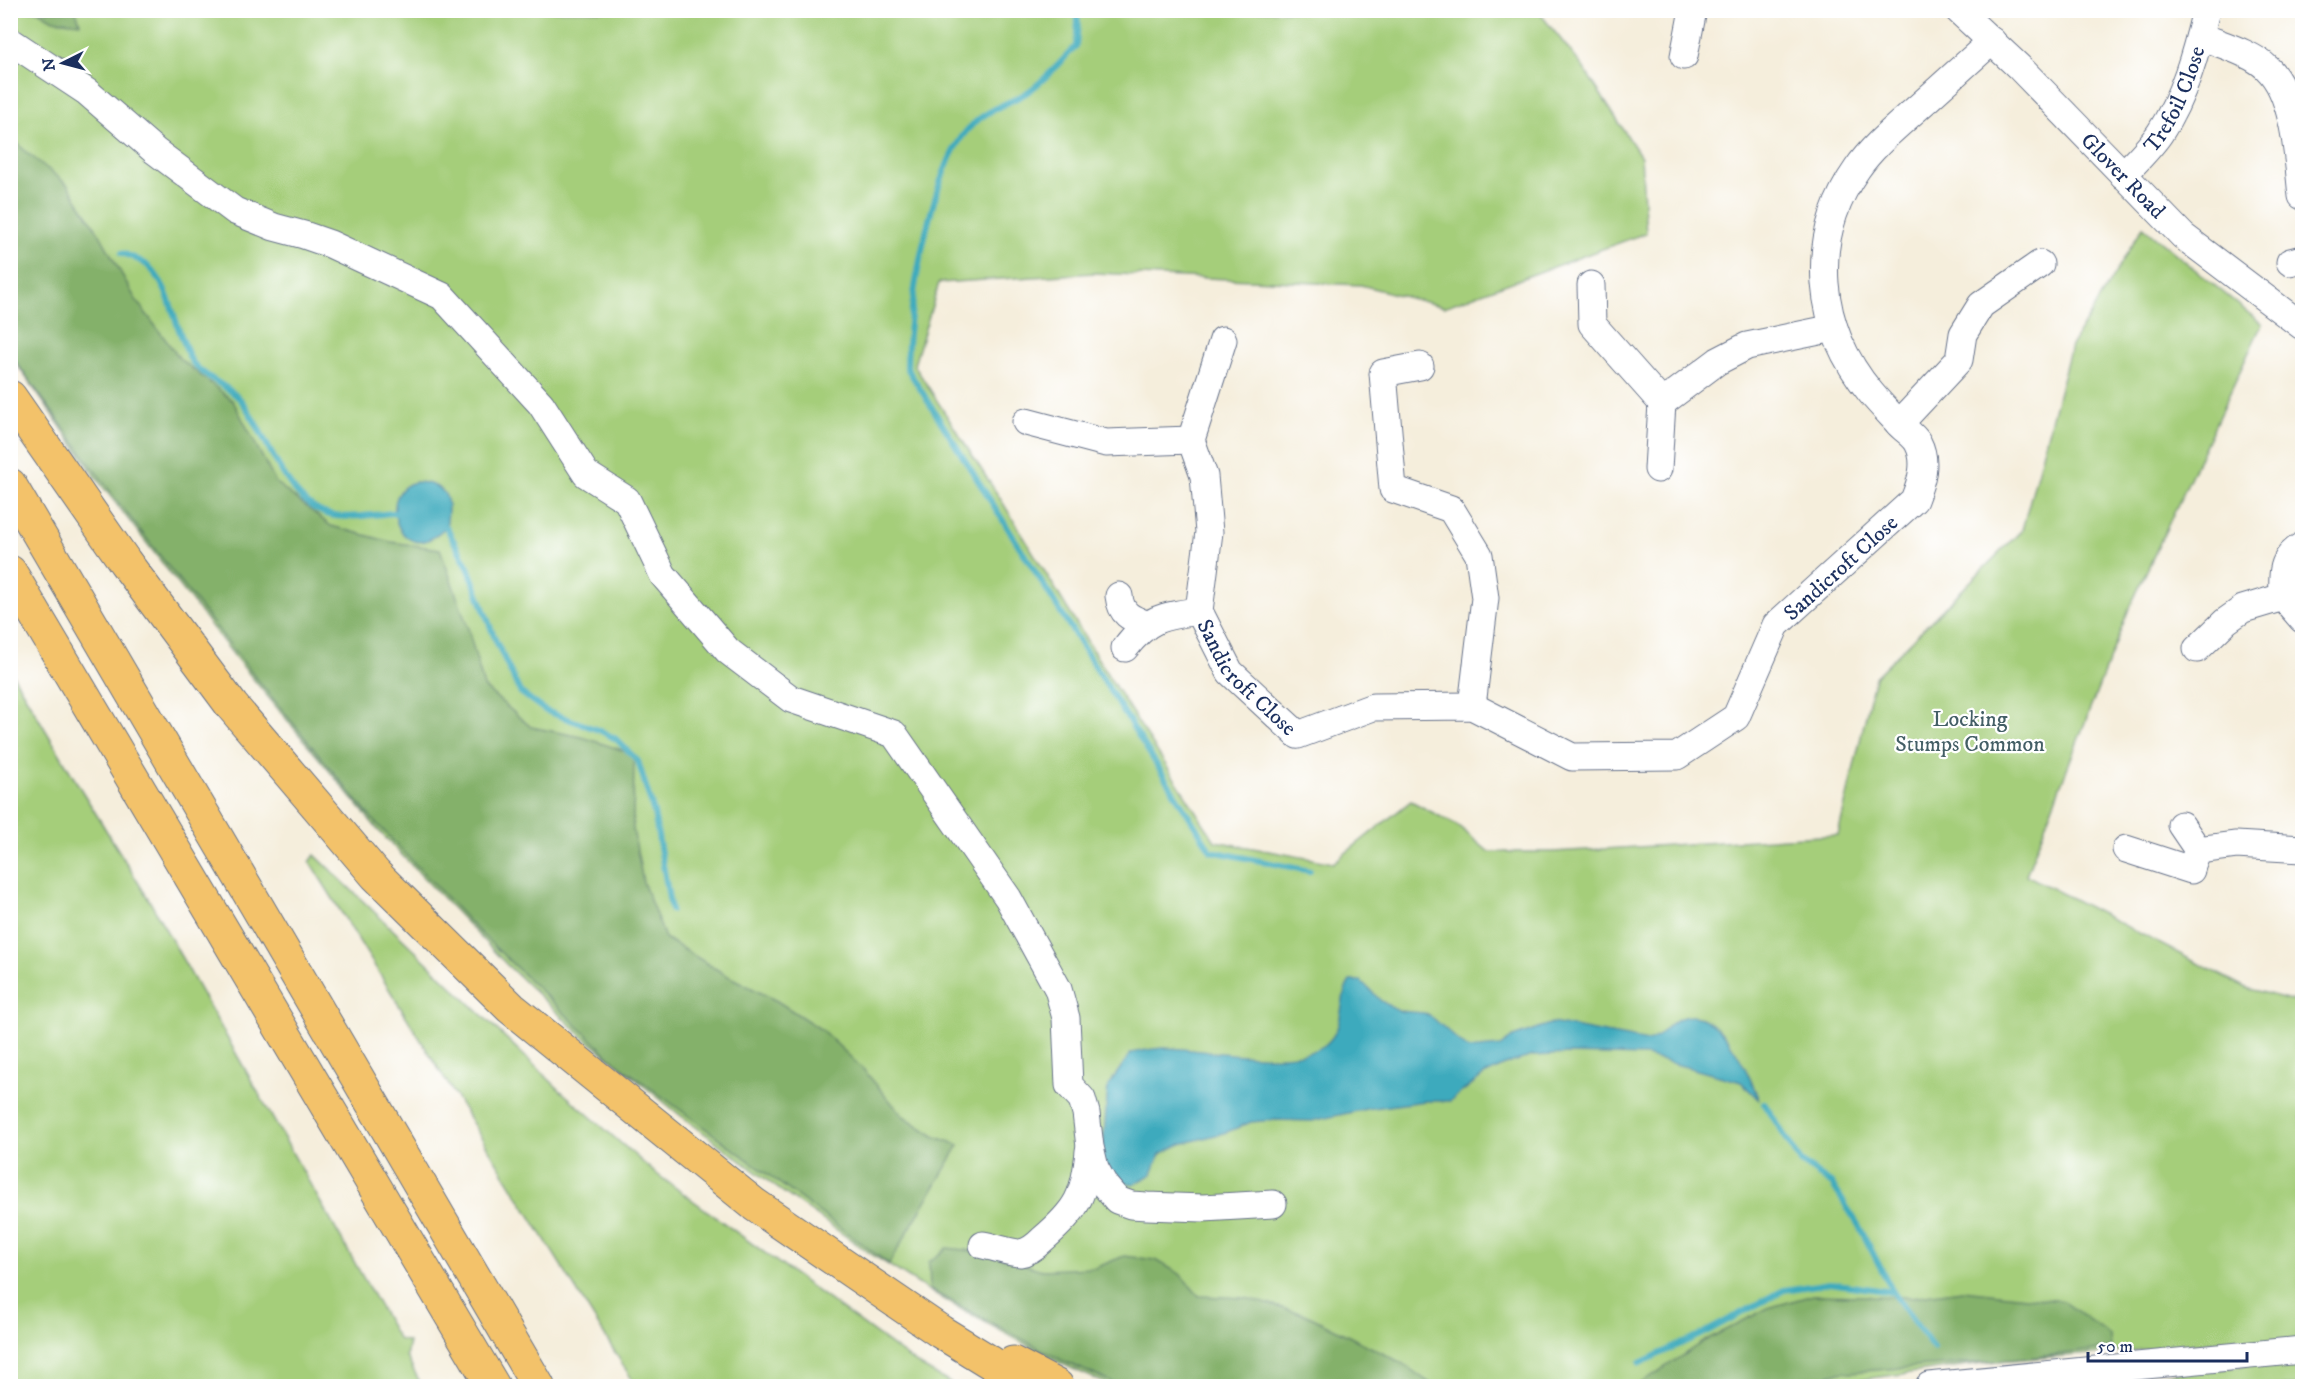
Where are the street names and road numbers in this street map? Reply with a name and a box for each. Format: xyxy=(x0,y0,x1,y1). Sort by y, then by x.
street label: Trefoil Close xyxy=(2138,43,2211,159)
street label: Glover Road xyxy=(2075,127,2171,225)
street label: Sandicroft Close xyxy=(1778,510,1904,627)
street label: Sandicroft Close xyxy=(1190,615,1302,742)

